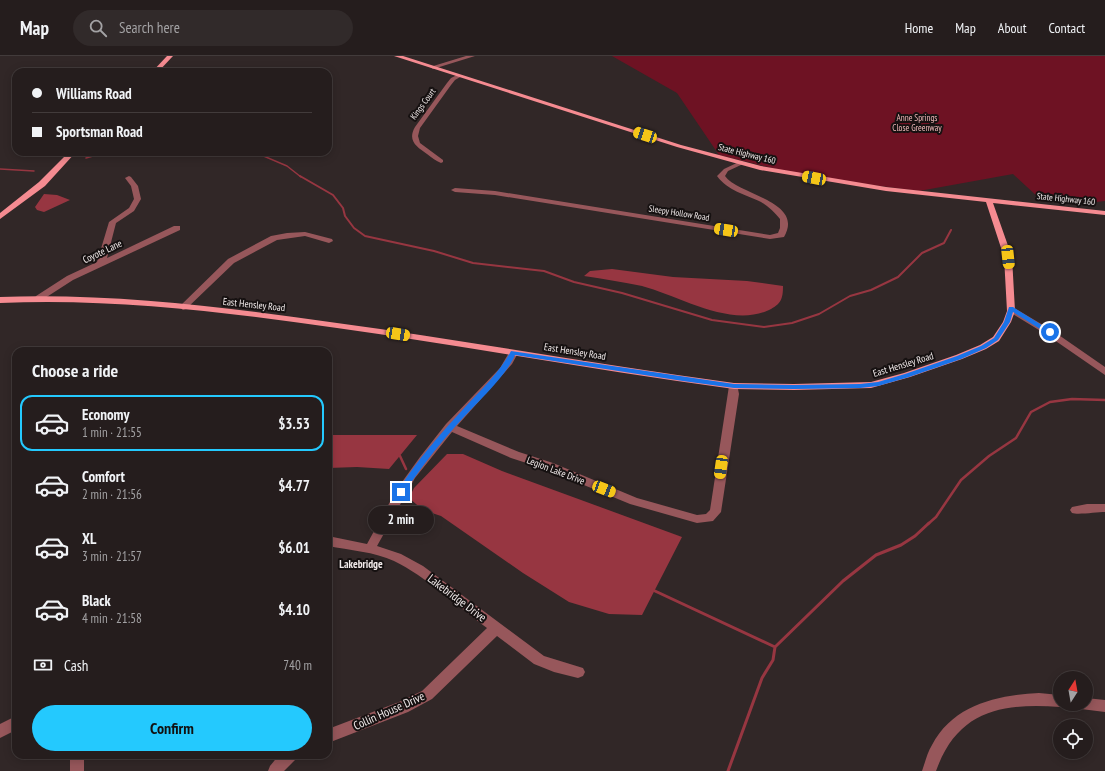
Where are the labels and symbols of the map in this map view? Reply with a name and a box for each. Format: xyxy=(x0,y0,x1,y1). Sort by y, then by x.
street label: Kings Court xyxy=(408,85,438,122)
park label: Anne Springs Close Greenway xyxy=(892,112,942,133)
car xyxy=(632,126,658,144)
street label: State Highway 160 xyxy=(717,141,777,166)
car xyxy=(801,170,827,186)
street label: State Highway 160 xyxy=(1036,190,1096,207)
street label: Sleepy Hollow Road xyxy=(648,202,710,223)
car xyxy=(713,222,739,238)
street label: Coyote Lane xyxy=(80,237,124,266)
car xyxy=(1001,244,1015,270)
street label: East Hensley Road xyxy=(222,295,286,314)
route start xyxy=(1041,323,1059,341)
car xyxy=(385,326,411,342)
street label: East Hensley Road xyxy=(543,340,607,363)
street label: East Hensley Road xyxy=(871,349,935,380)
street label: Legion Lake Drive xyxy=(525,453,587,488)
car xyxy=(713,454,729,480)
car xyxy=(591,479,617,499)
route end xyxy=(392,483,410,501)
callout: 2 min xyxy=(368,506,434,534)
district label: Lakebridge xyxy=(339,557,383,571)
street label: Lakebridge Drive xyxy=(425,571,490,625)
north arrow xyxy=(1053,671,1093,711)
street label: Collin House Drive xyxy=(351,688,427,733)

